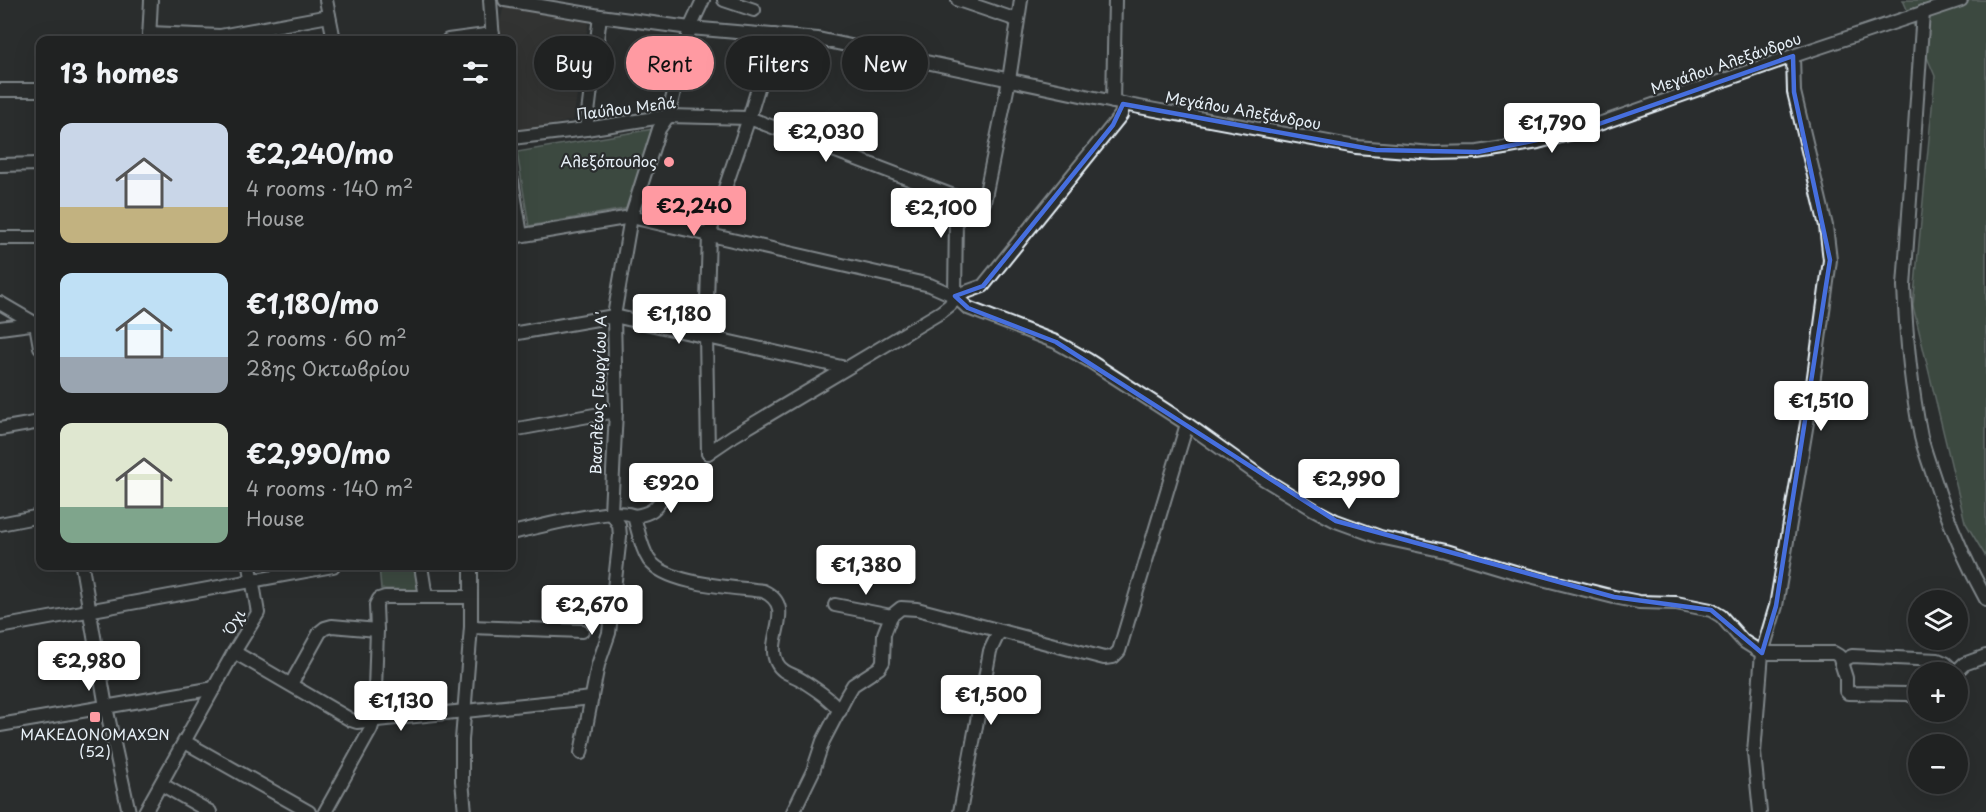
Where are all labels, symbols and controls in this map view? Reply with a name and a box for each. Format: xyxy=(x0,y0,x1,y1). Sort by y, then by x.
street label: Μεγάλου Αλεξάνδρου xyxy=(1647,26,1804,99)
chip: Buy xyxy=(534,36,614,90)
chip: Rent xyxy=(626,36,714,90)
chip: Filters xyxy=(726,36,830,90)
chip: New xyxy=(842,36,928,90)
text: 13 homes xyxy=(60,53,178,92)
icon: filters xyxy=(459,56,492,89)
street label: Μεγάλου Αλεξάνδρου xyxy=(1164,84,1323,135)
street label: Παύλου Μελά xyxy=(575,90,677,125)
pin: €1,790 xyxy=(1503,103,1601,154)
text: €1,790 xyxy=(1518,107,1586,137)
pin: €2,030 xyxy=(777,112,875,163)
text: €2,030 xyxy=(788,116,864,146)
text: €2,240/mo xyxy=(246,134,394,173)
icon: home xyxy=(108,147,180,219)
place label: Αλεξόπουλος xyxy=(560,149,657,172)
marker: Αλεξόπουλος xyxy=(662,155,676,169)
text: 4 rooms · 140 m² xyxy=(246,173,413,203)
pin: €2,240 xyxy=(645,186,743,237)
pin: €2,100 xyxy=(892,188,990,239)
text: €2,240 xyxy=(656,190,732,220)
text: €2,100 xyxy=(905,192,977,222)
text: House xyxy=(246,203,305,233)
text: €1,180/mo xyxy=(246,284,379,323)
pin: €1,180 xyxy=(630,294,728,345)
icon: home xyxy=(108,297,180,369)
text: €1,180 xyxy=(647,298,711,328)
street label: Βασιλέως Γεωργίου Α' xyxy=(583,311,612,475)
text: 2 rooms · 60 m² xyxy=(246,323,407,353)
text: 28ης Οκτωβρίου xyxy=(246,353,410,383)
pin: €1,510 xyxy=(1772,381,1870,432)
text: €1,510 xyxy=(1788,385,1854,415)
text: €2,990/mo xyxy=(246,434,390,473)
icon: home xyxy=(108,447,180,519)
pin: €2,990 xyxy=(1300,459,1398,510)
pin: €920 xyxy=(635,463,707,514)
text: €2,990 xyxy=(1312,463,1386,493)
text: €920 xyxy=(643,467,699,497)
text: 4 rooms · 140 m² xyxy=(246,473,413,503)
text: House xyxy=(246,503,305,533)
pin: €1,380 xyxy=(817,545,915,596)
text: €1,380 xyxy=(830,549,902,579)
pin: €2,670 xyxy=(543,585,641,636)
text: €2,670 xyxy=(556,589,628,619)
map controls xyxy=(1908,590,1968,794)
button: layers xyxy=(1908,590,1968,650)
street label: Όχι xyxy=(216,604,251,640)
pin: €2,980 xyxy=(40,641,138,692)
text: €2,980 xyxy=(52,645,126,675)
button: + xyxy=(1908,662,1968,722)
pin: €1,500 xyxy=(942,675,1040,726)
text: €1,500 xyxy=(955,679,1027,709)
pin: €1,130 xyxy=(352,681,450,732)
text: €1,130 xyxy=(368,685,434,715)
marker: ΜΑΚΕΔΟΝΟΜΑΧΩΝ (52) xyxy=(88,710,102,724)
place label: ΜΑΚΕΔΟΝΟΜΑΧΩΝ (52) xyxy=(20,722,170,762)
button: − xyxy=(1908,734,1968,794)

